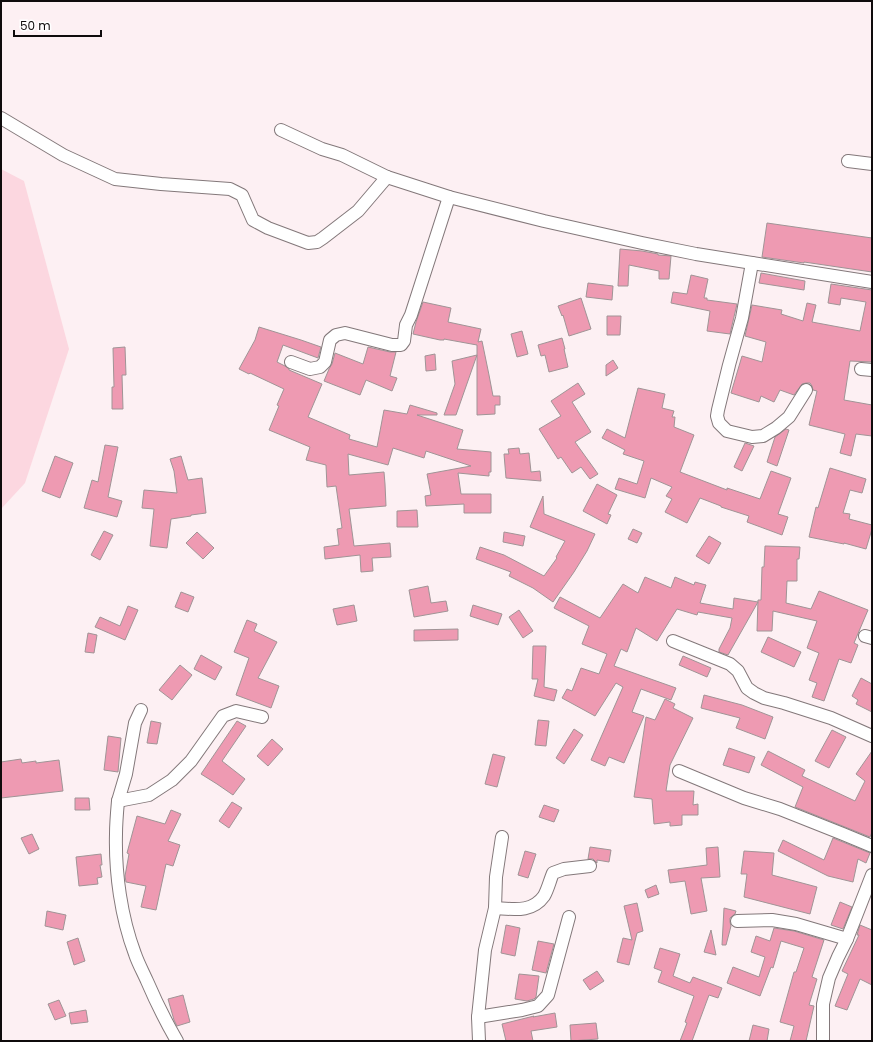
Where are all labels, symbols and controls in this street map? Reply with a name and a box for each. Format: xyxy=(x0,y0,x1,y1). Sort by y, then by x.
scale bar xyxy=(14,12,101,38)
text: 50 m xyxy=(20,17,51,34)

